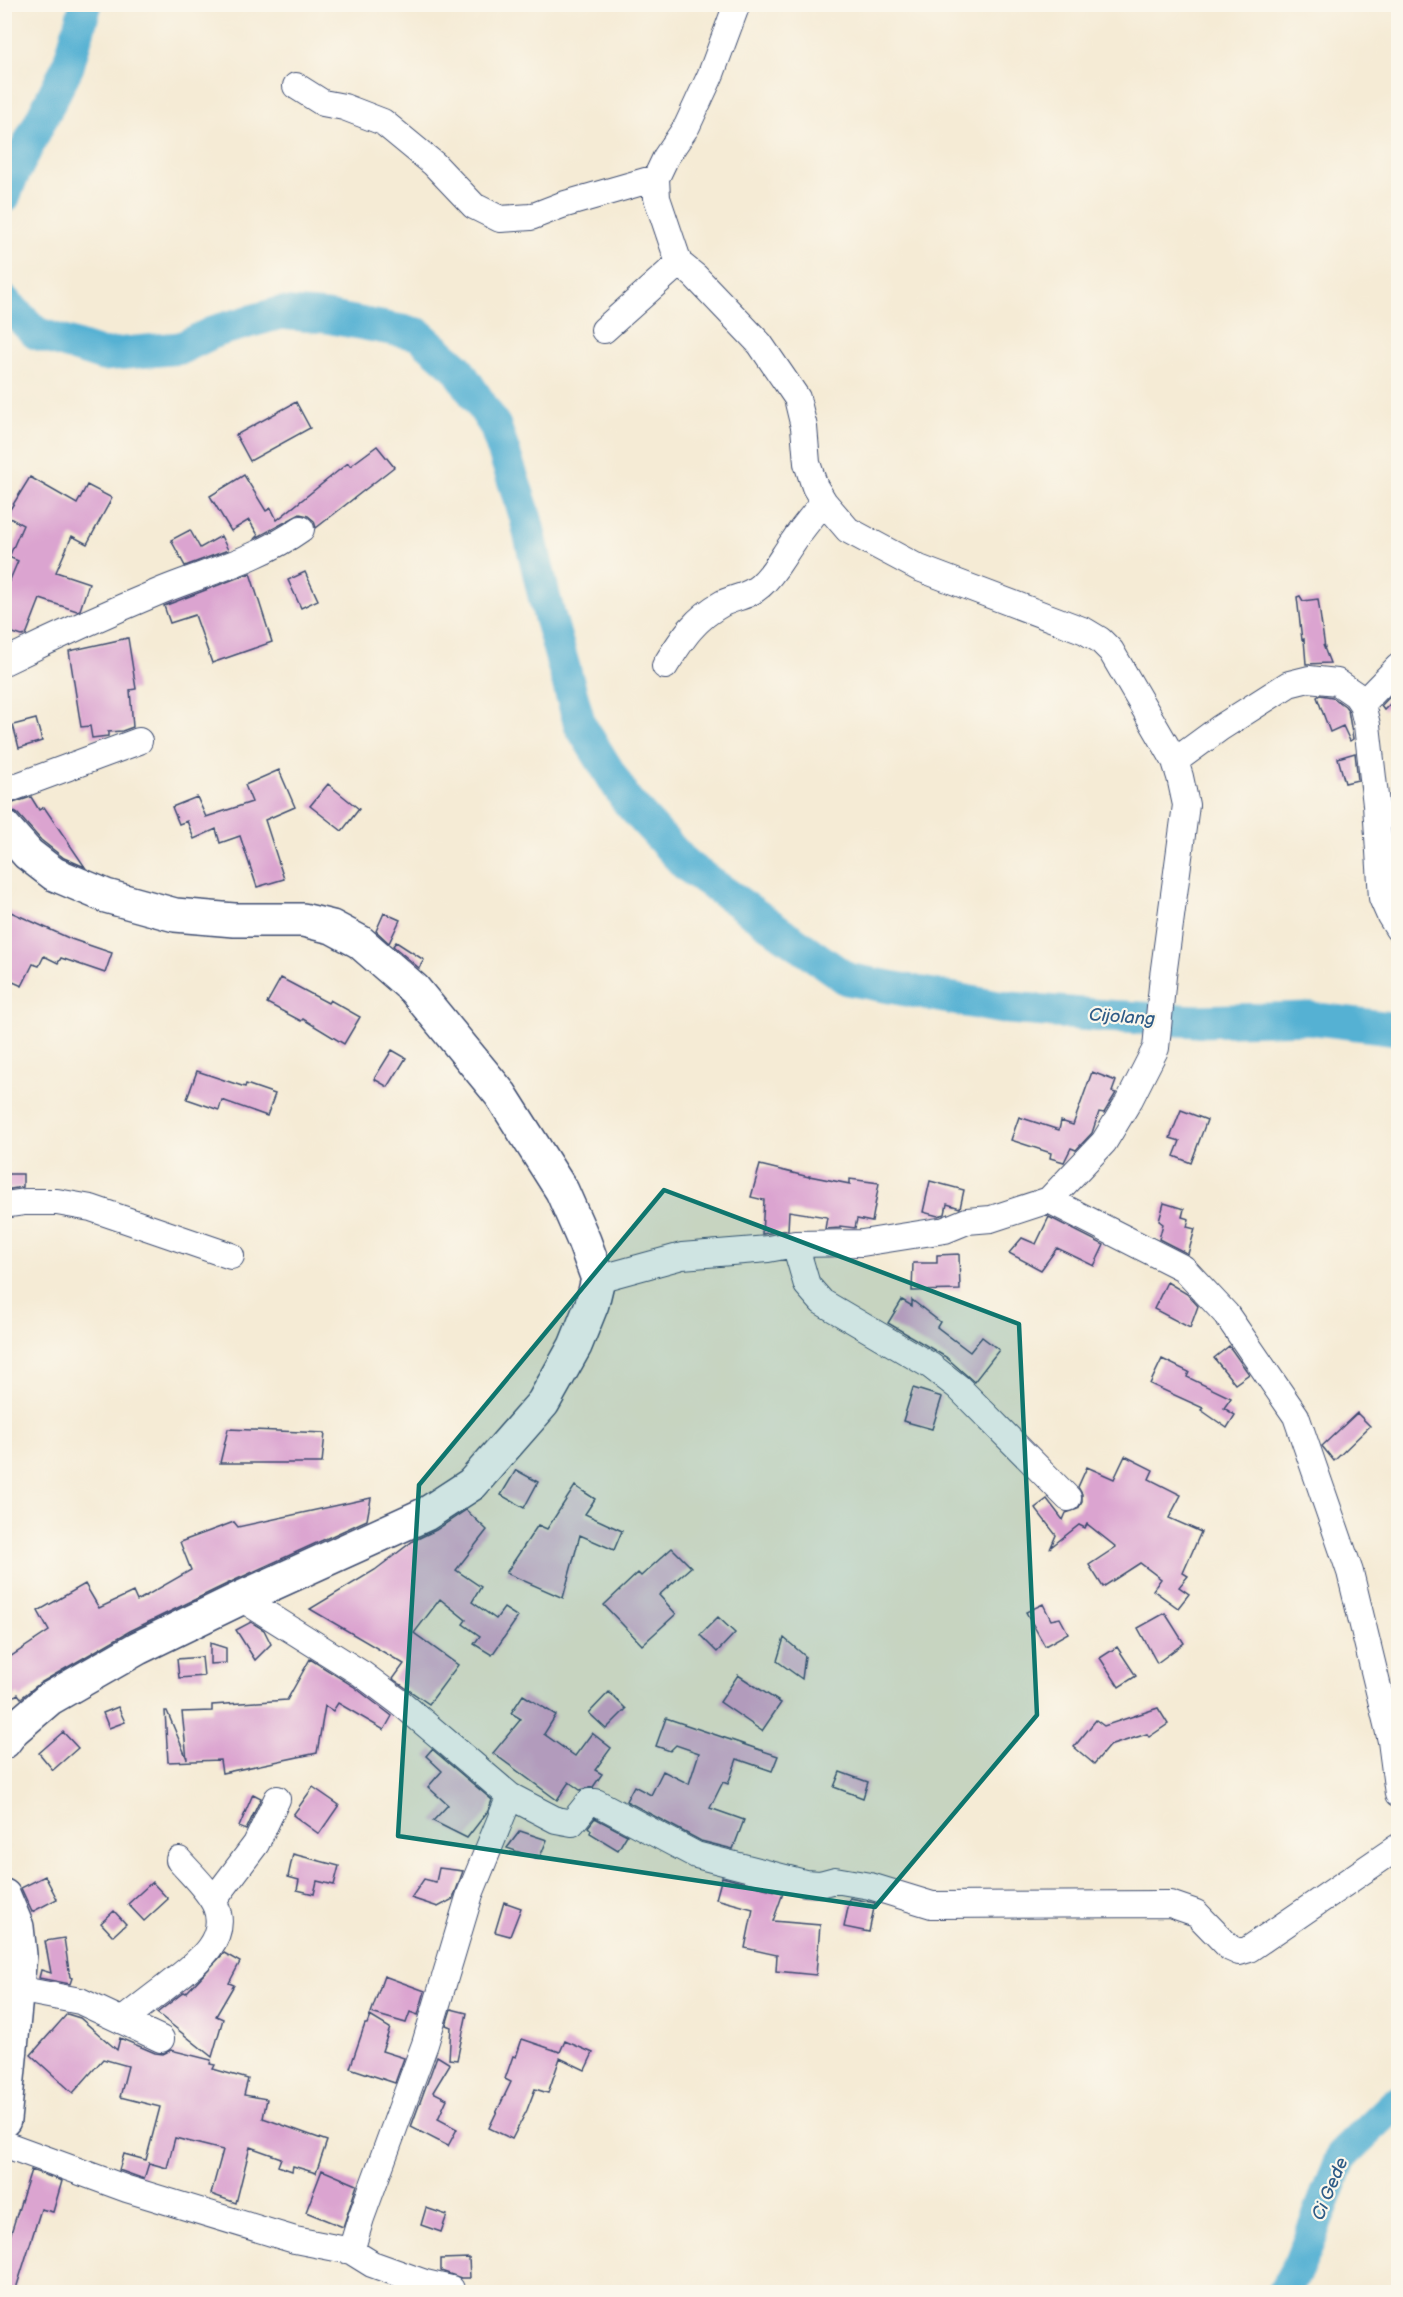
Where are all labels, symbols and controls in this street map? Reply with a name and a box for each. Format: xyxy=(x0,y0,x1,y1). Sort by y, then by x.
water label: Cijolang xyxy=(1088,1004,1156,1030)
water label: Ci Gede xyxy=(1307,2154,1353,2224)

